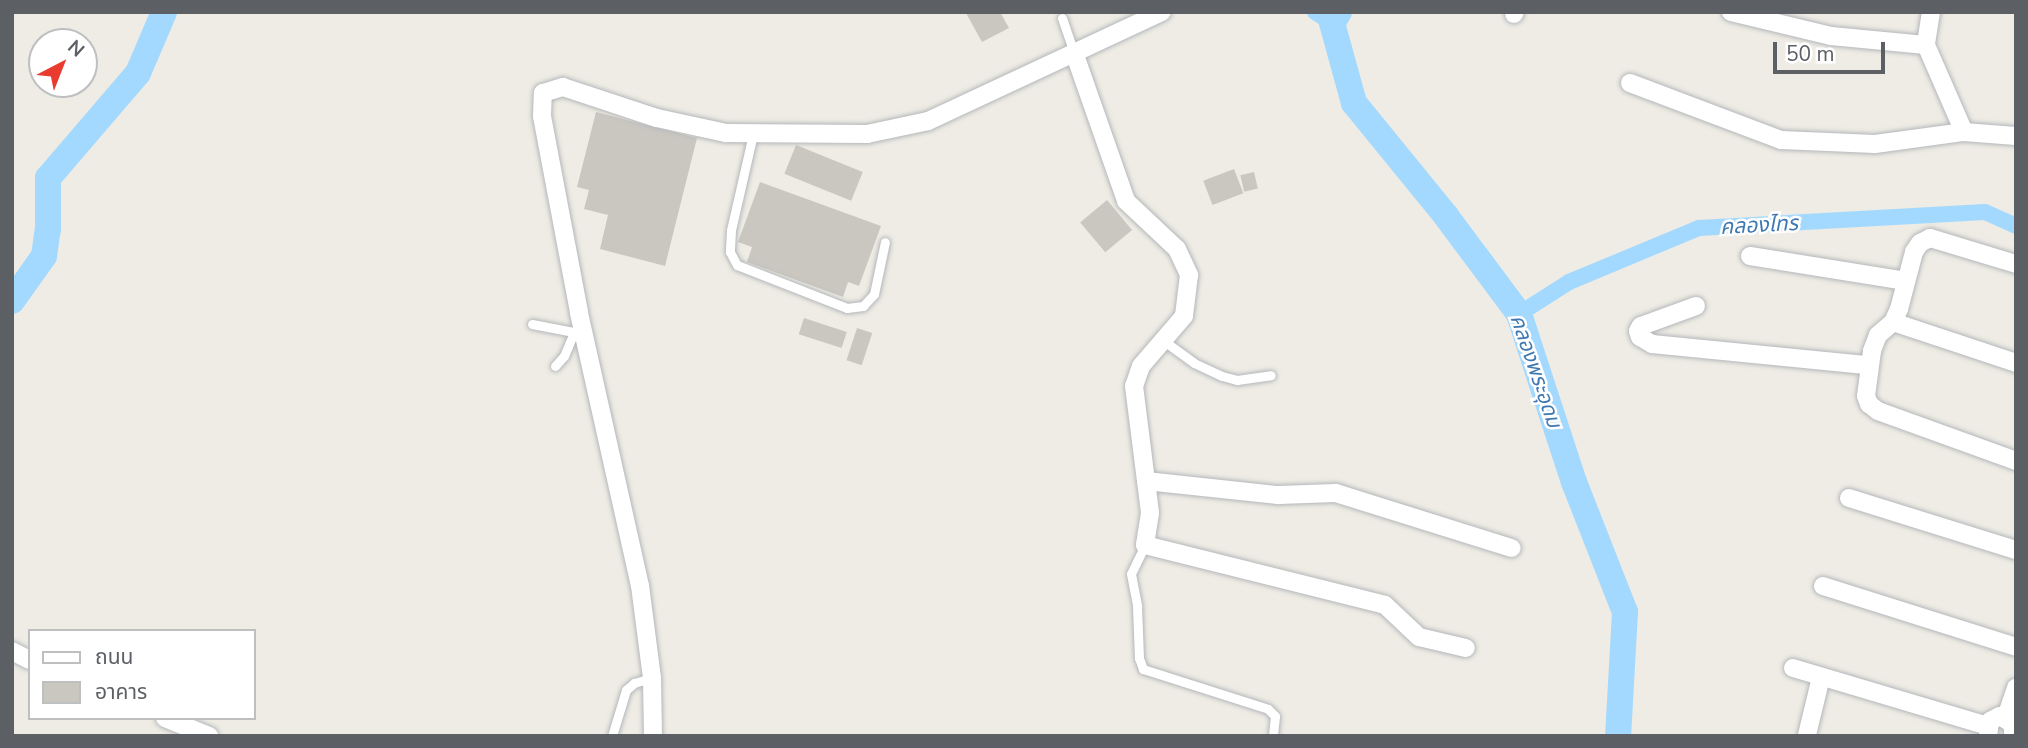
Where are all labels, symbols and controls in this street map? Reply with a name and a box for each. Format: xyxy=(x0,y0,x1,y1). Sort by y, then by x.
north arrow xyxy=(28,28,98,98)
scale bar xyxy=(1776,28,1888,72)
text: N xyxy=(62,34,90,63)
text: 50 m xyxy=(1786,40,1835,68)
water label: คลองไทร xyxy=(1720,210,1798,240)
water label: คลองพระอุดม xyxy=(1505,311,1567,431)
legend xyxy=(28,629,256,720)
text: ถนน xyxy=(95,643,133,671)
text: อาคาร xyxy=(95,678,147,706)

